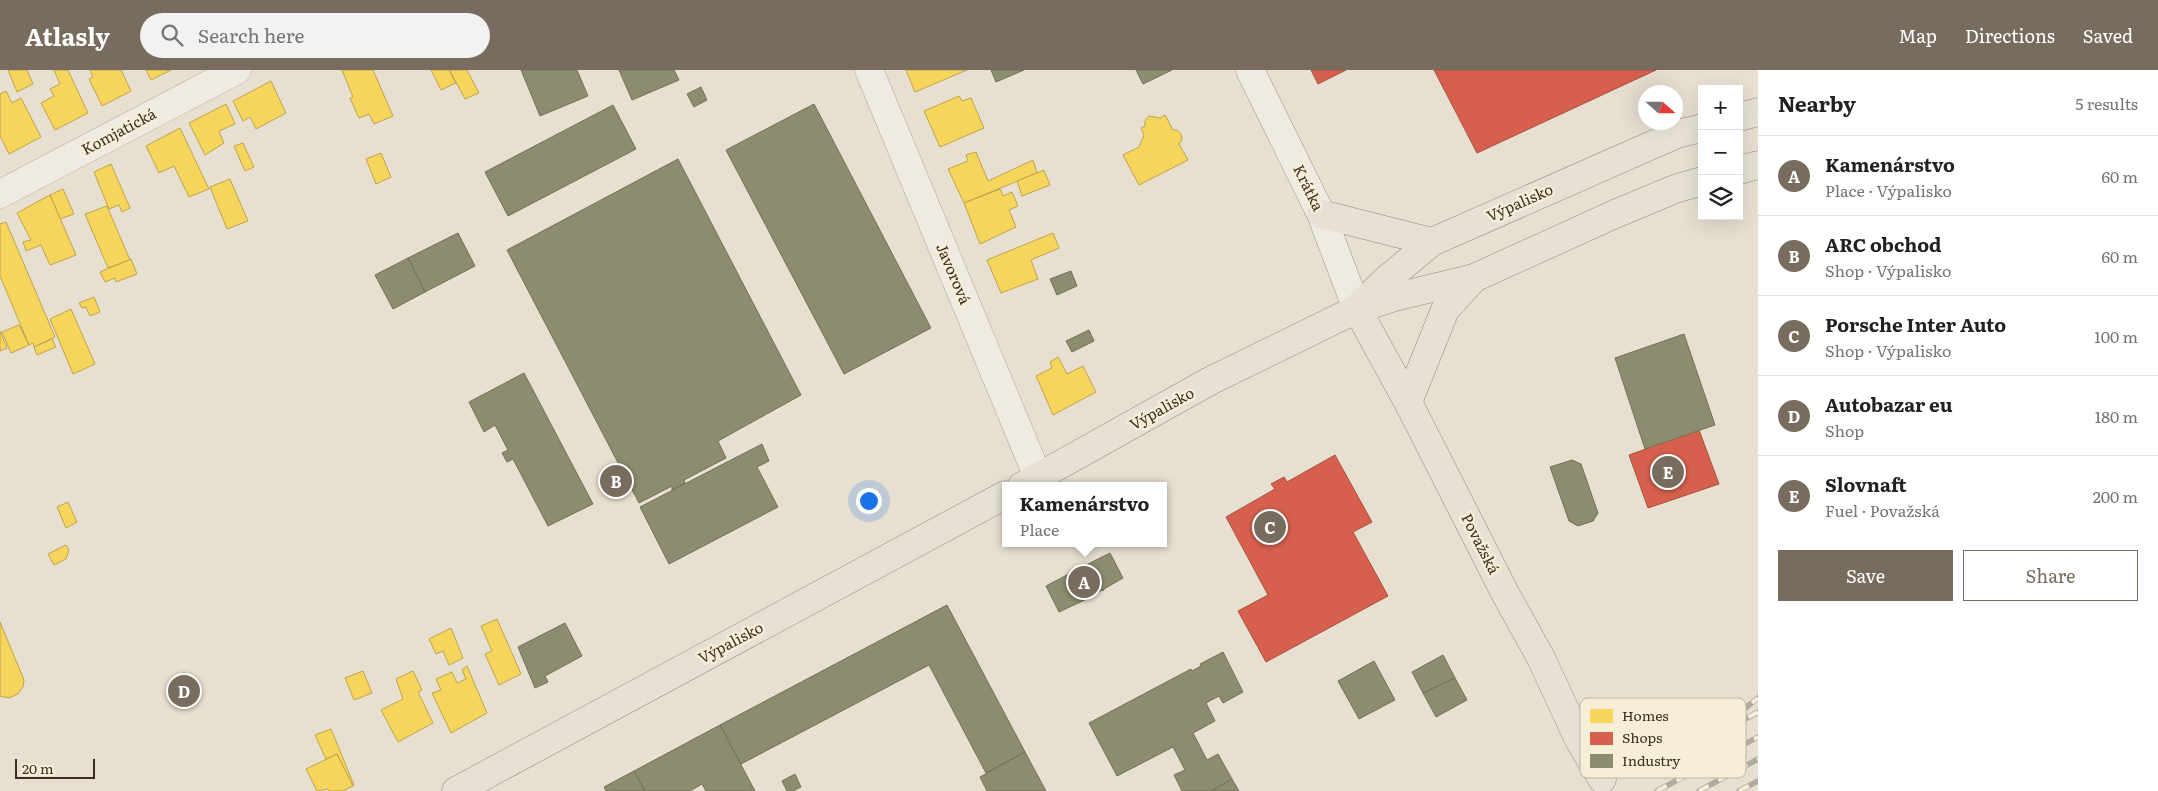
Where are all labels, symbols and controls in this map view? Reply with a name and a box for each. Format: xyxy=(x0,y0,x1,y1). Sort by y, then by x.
search box xyxy=(140,13,490,58)
text: Atlasly xyxy=(25,18,110,53)
icon: search xyxy=(158,21,186,49)
text: Search here xyxy=(198,21,304,49)
text: Map xyxy=(1899,22,1937,49)
text: Directions xyxy=(1965,22,2055,49)
text: Saved xyxy=(2083,22,2133,49)
north arrow xyxy=(1638,85,1683,130)
map controls xyxy=(1698,85,1743,220)
button: + xyxy=(1698,85,1743,130)
text: Nearby xyxy=(1778,87,1856,118)
text: 5 results xyxy=(2075,91,2138,115)
street label: Komjatická xyxy=(77,101,161,160)
button: − xyxy=(1698,130,1743,175)
text: Kamenárstvo xyxy=(1825,150,1955,178)
street label: Krátka xyxy=(1288,160,1331,215)
text: A xyxy=(1788,164,1800,188)
text: 60 m xyxy=(2101,164,2138,188)
button: layers xyxy=(1698,175,1743,220)
street label: Výpalisko xyxy=(1482,177,1557,227)
text: Place · Výpalisko xyxy=(1825,178,1952,202)
text: ARC obchod xyxy=(1825,230,1942,258)
street label: Javorová xyxy=(931,239,978,308)
text: B xyxy=(1788,244,1800,268)
text: 60 m xyxy=(2101,244,2138,268)
text: Shop · Výpalisko xyxy=(1825,258,1951,282)
text: Porsche Inter Auto xyxy=(1825,310,2006,338)
text: C xyxy=(1788,324,1800,348)
text: 100 m xyxy=(2094,324,2138,348)
text: Shop · Výpalisko xyxy=(1825,338,1951,362)
street label: Výpalisko xyxy=(1125,380,1198,435)
text: Autobazar eu xyxy=(1825,390,1953,418)
text: D xyxy=(1788,404,1800,428)
text: 180 m xyxy=(2095,404,2138,428)
text: Shop xyxy=(1825,418,1864,442)
pin: E xyxy=(1652,453,1684,491)
pin: B xyxy=(600,462,632,500)
text: Slovnaft xyxy=(1825,470,1907,498)
popup xyxy=(1002,482,1167,547)
text: E xyxy=(1789,484,1799,508)
text: 200 m xyxy=(2093,484,2138,508)
your location xyxy=(856,488,882,514)
text: Kamenárstvo xyxy=(1020,489,1149,517)
text: Fuel · Považská xyxy=(1825,498,1940,522)
pin: C xyxy=(1254,508,1286,546)
street label: Považská xyxy=(1456,509,1507,579)
text: Place xyxy=(1020,517,1059,541)
button: Save xyxy=(1778,550,1953,601)
button: Share xyxy=(1963,550,2138,601)
pin: A xyxy=(1068,563,1100,601)
street label: Výpalisko xyxy=(694,615,767,668)
pin: D xyxy=(168,672,200,710)
legend xyxy=(1580,698,1746,778)
text: Homes xyxy=(1622,705,1669,725)
text: Shops xyxy=(1622,727,1662,747)
text: Industry xyxy=(1622,750,1681,770)
scale bar xyxy=(15,756,95,779)
text: 20 m xyxy=(22,758,54,778)

